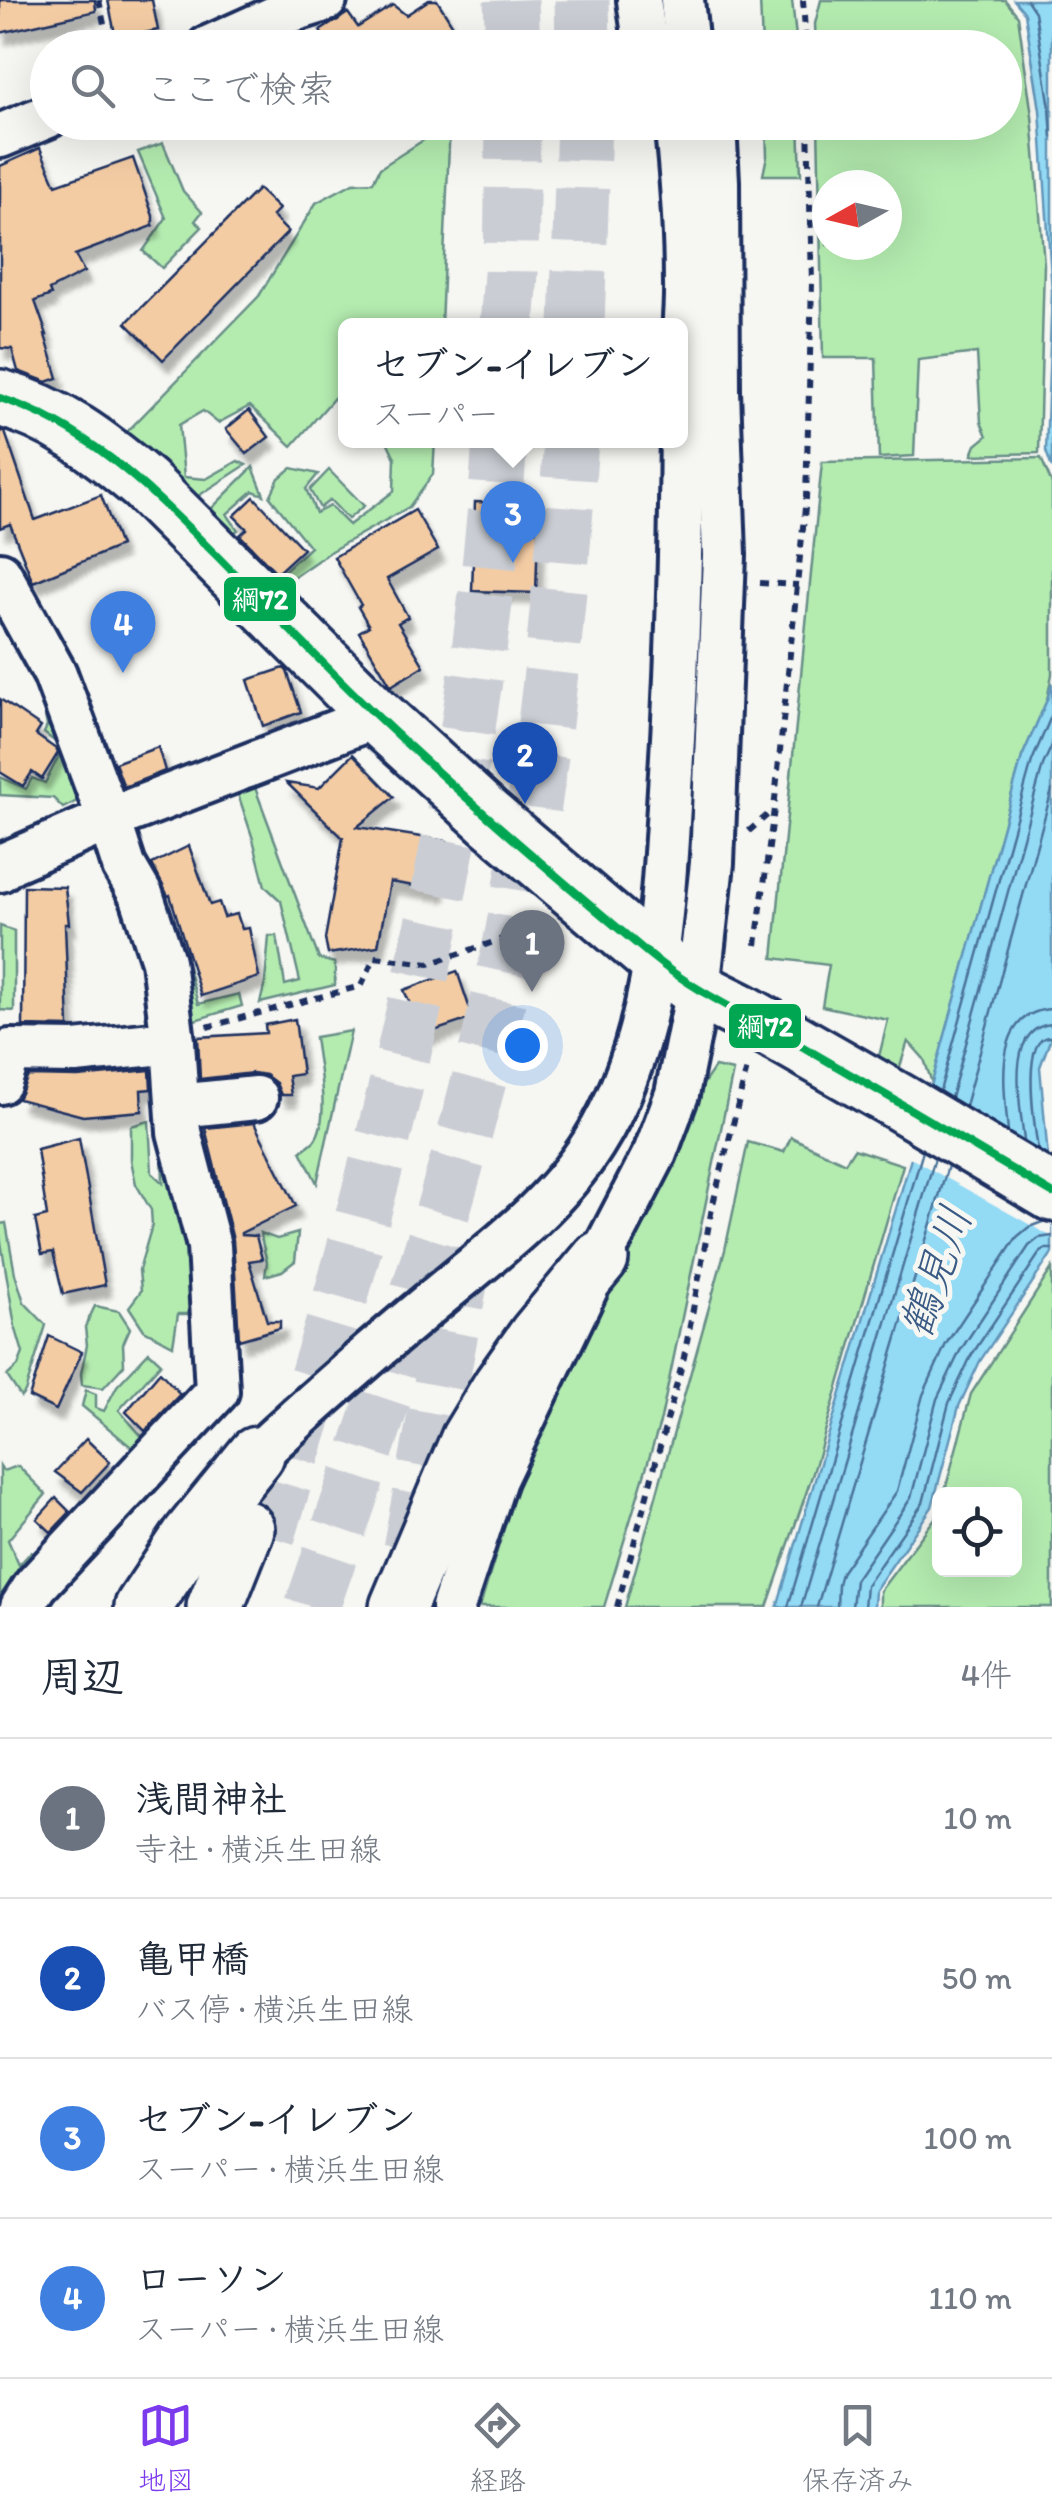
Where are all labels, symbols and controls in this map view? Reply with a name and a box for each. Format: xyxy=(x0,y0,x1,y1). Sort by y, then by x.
search box xyxy=(30,30,1022,140)
icon: search xyxy=(65,58,120,113)
text: ここで検索 xyxy=(145,66,335,112)
north arrow xyxy=(812,170,902,260)
popup xyxy=(338,318,688,448)
text: セブン-イレブン xyxy=(372,341,654,387)
text: スーパー xyxy=(372,395,499,433)
pin: 3 xyxy=(480,480,546,563)
line badge: 綱72 xyxy=(222,575,298,623)
text: 綱72 xyxy=(232,582,289,616)
pin: 4 xyxy=(90,590,156,673)
pin: 2 xyxy=(492,722,558,804)
pin: 1 xyxy=(500,910,564,992)
line badge: 綱72 xyxy=(727,1002,803,1050)
text: 綱72 xyxy=(737,1009,794,1043)
your location xyxy=(497,1020,548,1071)
water label: 鶴見川 xyxy=(887,1198,983,1344)
map controls xyxy=(932,1487,1022,1577)
button: locate xyxy=(932,1487,1022,1577)
text: 周辺 xyxy=(40,1651,124,1702)
text: 4件 xyxy=(961,1656,1012,1694)
text: 浅間神社 xyxy=(135,1776,287,1822)
text: 1 xyxy=(65,1799,80,1837)
text: 10 m xyxy=(943,1799,1012,1837)
text: 寺社 · 横浜生田線 xyxy=(135,1830,381,1868)
text: 亀甲橋 xyxy=(135,1936,249,1982)
text: 2 xyxy=(64,1959,81,1997)
text: 50 m xyxy=(941,1959,1012,1997)
text: バス停 · 横浜生田線 xyxy=(135,1990,413,2028)
text: セブン-イレブン xyxy=(135,2096,416,2142)
text: 3 xyxy=(64,2119,81,2157)
text: 100 m xyxy=(924,2119,1012,2157)
text: スーパー · 横浜生田線 xyxy=(135,2150,444,2188)
text: ローソン xyxy=(135,2256,287,2302)
text: 4 xyxy=(63,2279,82,2317)
text: 110 m xyxy=(928,2279,1012,2317)
text: スーパー · 横浜生田線 xyxy=(135,2310,444,2348)
tab: 地図 xyxy=(138,2398,194,2498)
tab: 経路 xyxy=(470,2398,526,2498)
tab: 保存済み xyxy=(802,2398,914,2498)

